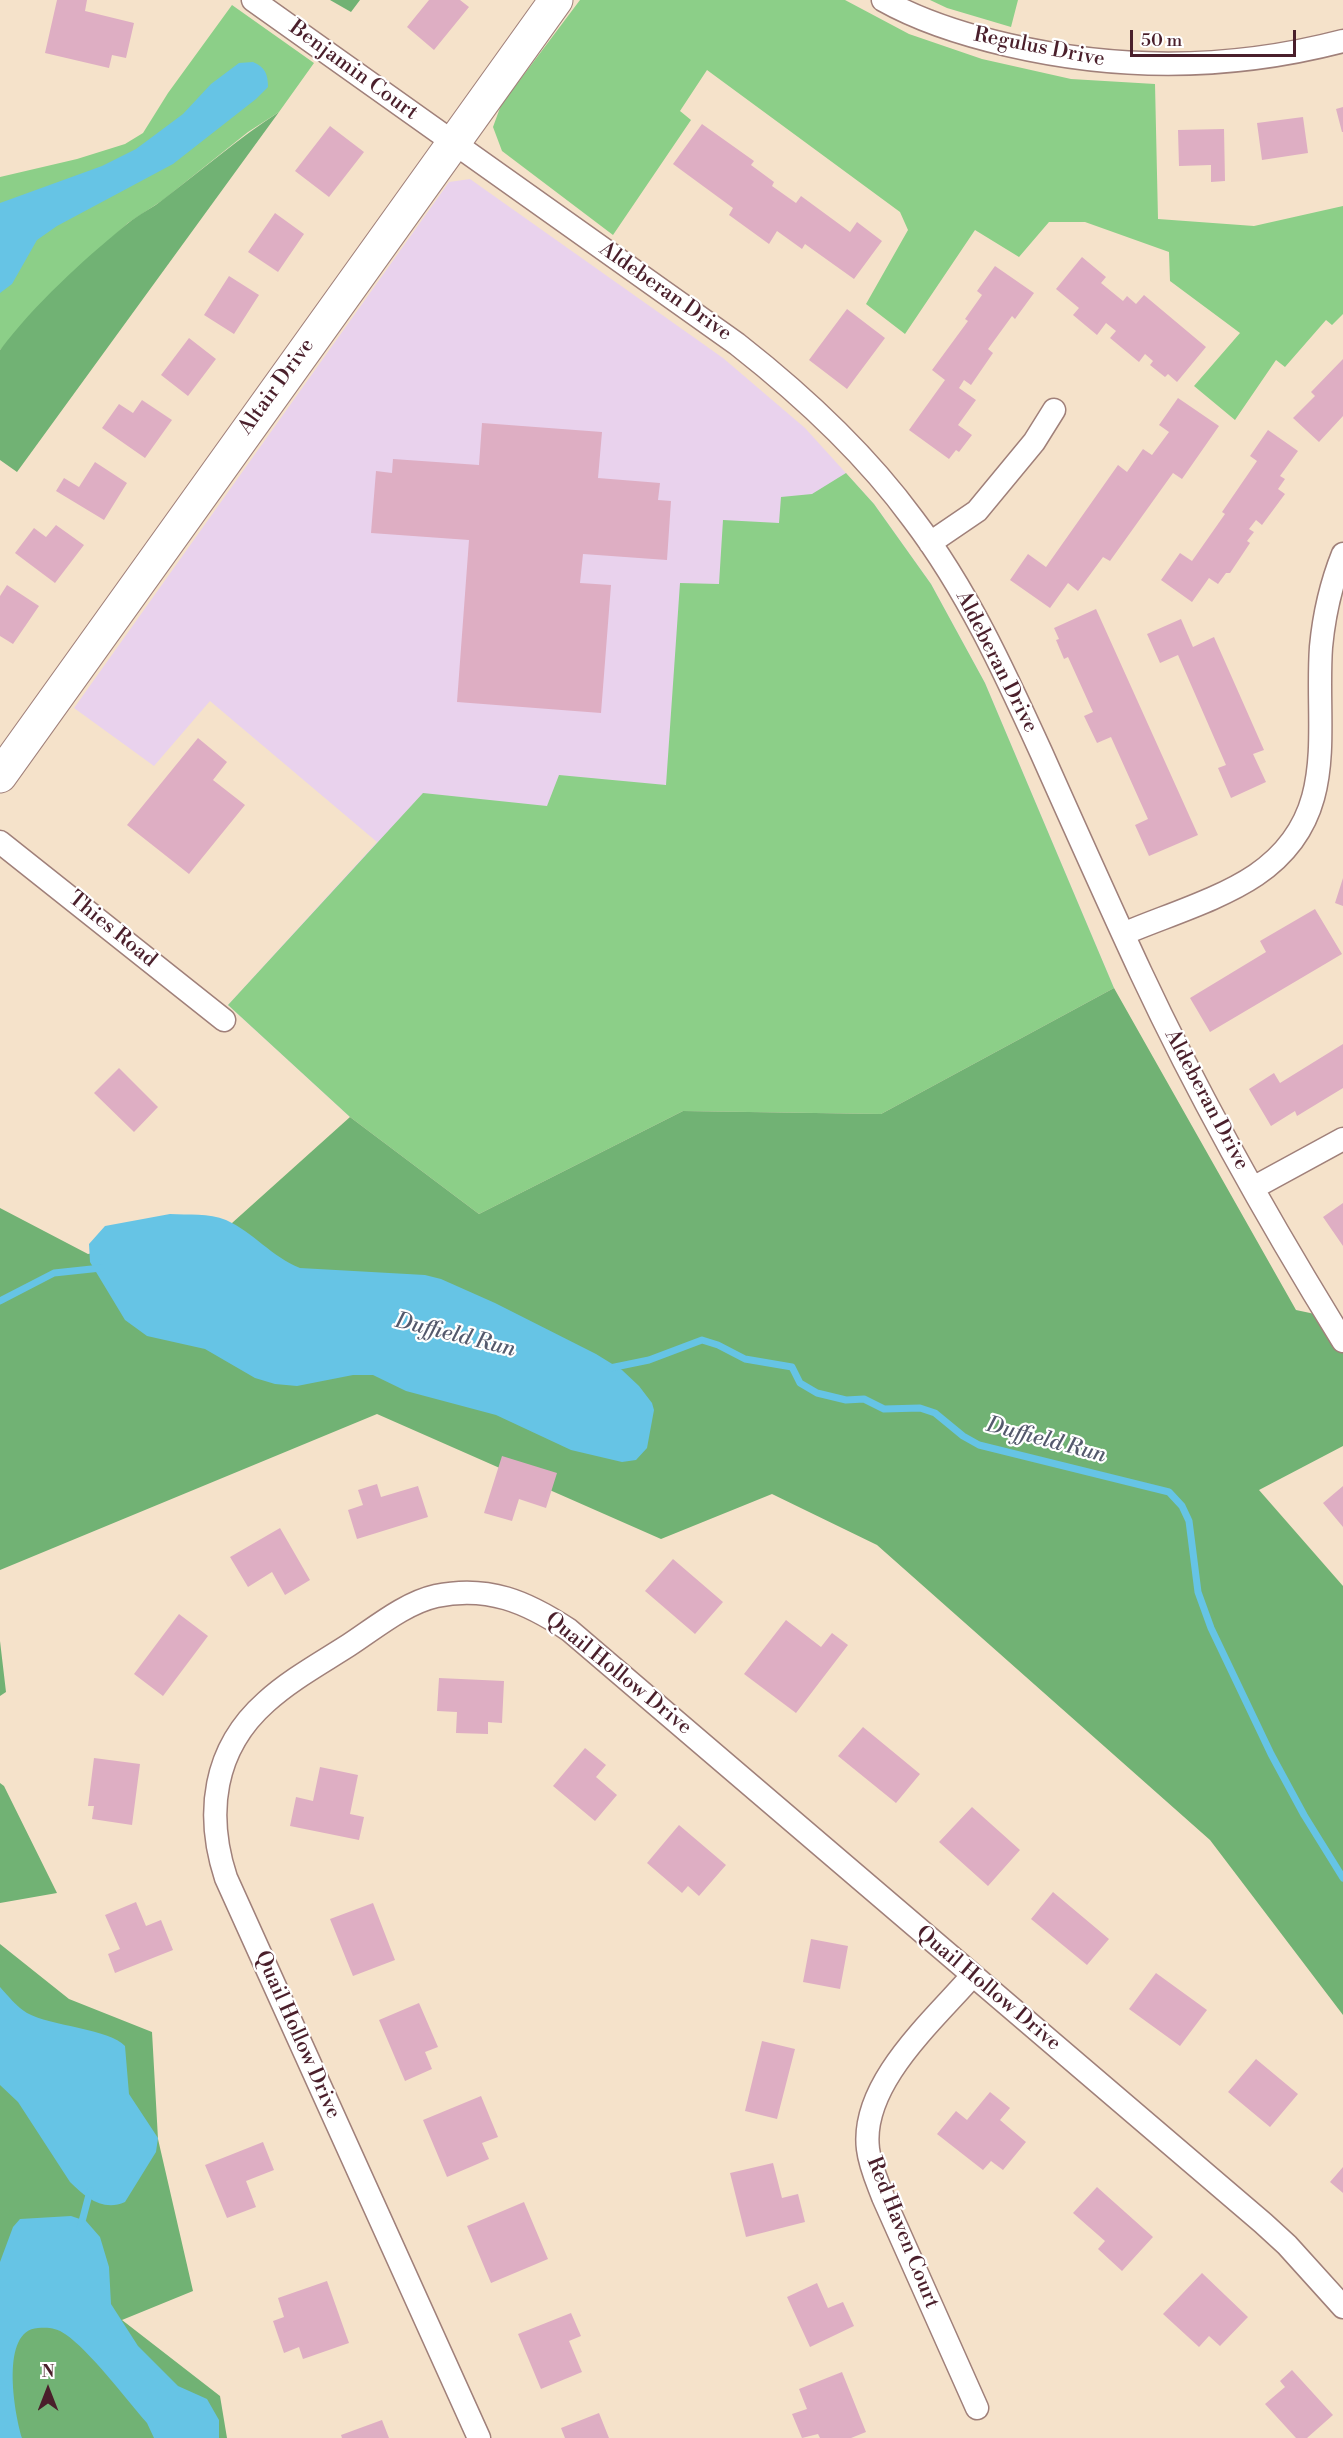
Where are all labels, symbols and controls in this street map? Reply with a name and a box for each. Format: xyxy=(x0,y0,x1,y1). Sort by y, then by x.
street label: Benjamin Court xyxy=(284,16,422,126)
scale bar xyxy=(1133,18,1300,56)
street label: Regulus Drive xyxy=(971,23,1107,73)
text: 50 m xyxy=(1141,29,1182,52)
street label: Aldeberan Drive xyxy=(594,237,736,347)
street label: Altair Drive xyxy=(234,334,320,440)
street label: Aldeberan Drive xyxy=(949,587,1043,737)
street label: Thies Road xyxy=(63,887,161,973)
street label: Aldeberan Drive xyxy=(1158,1025,1254,1175)
water label: Duffield Run xyxy=(392,1308,518,1364)
water label: Duffield Run xyxy=(983,1412,1109,1470)
street label: Quail Hollow Drive xyxy=(540,1607,696,1741)
street label: Quail Hollow Drive xyxy=(910,1921,1066,2057)
street label: Quail Hollow Drive xyxy=(249,1947,345,2123)
street label: Red Haven Court xyxy=(860,2153,944,2313)
north arrow xyxy=(18,2360,78,2420)
text: N xyxy=(42,2362,54,2382)

